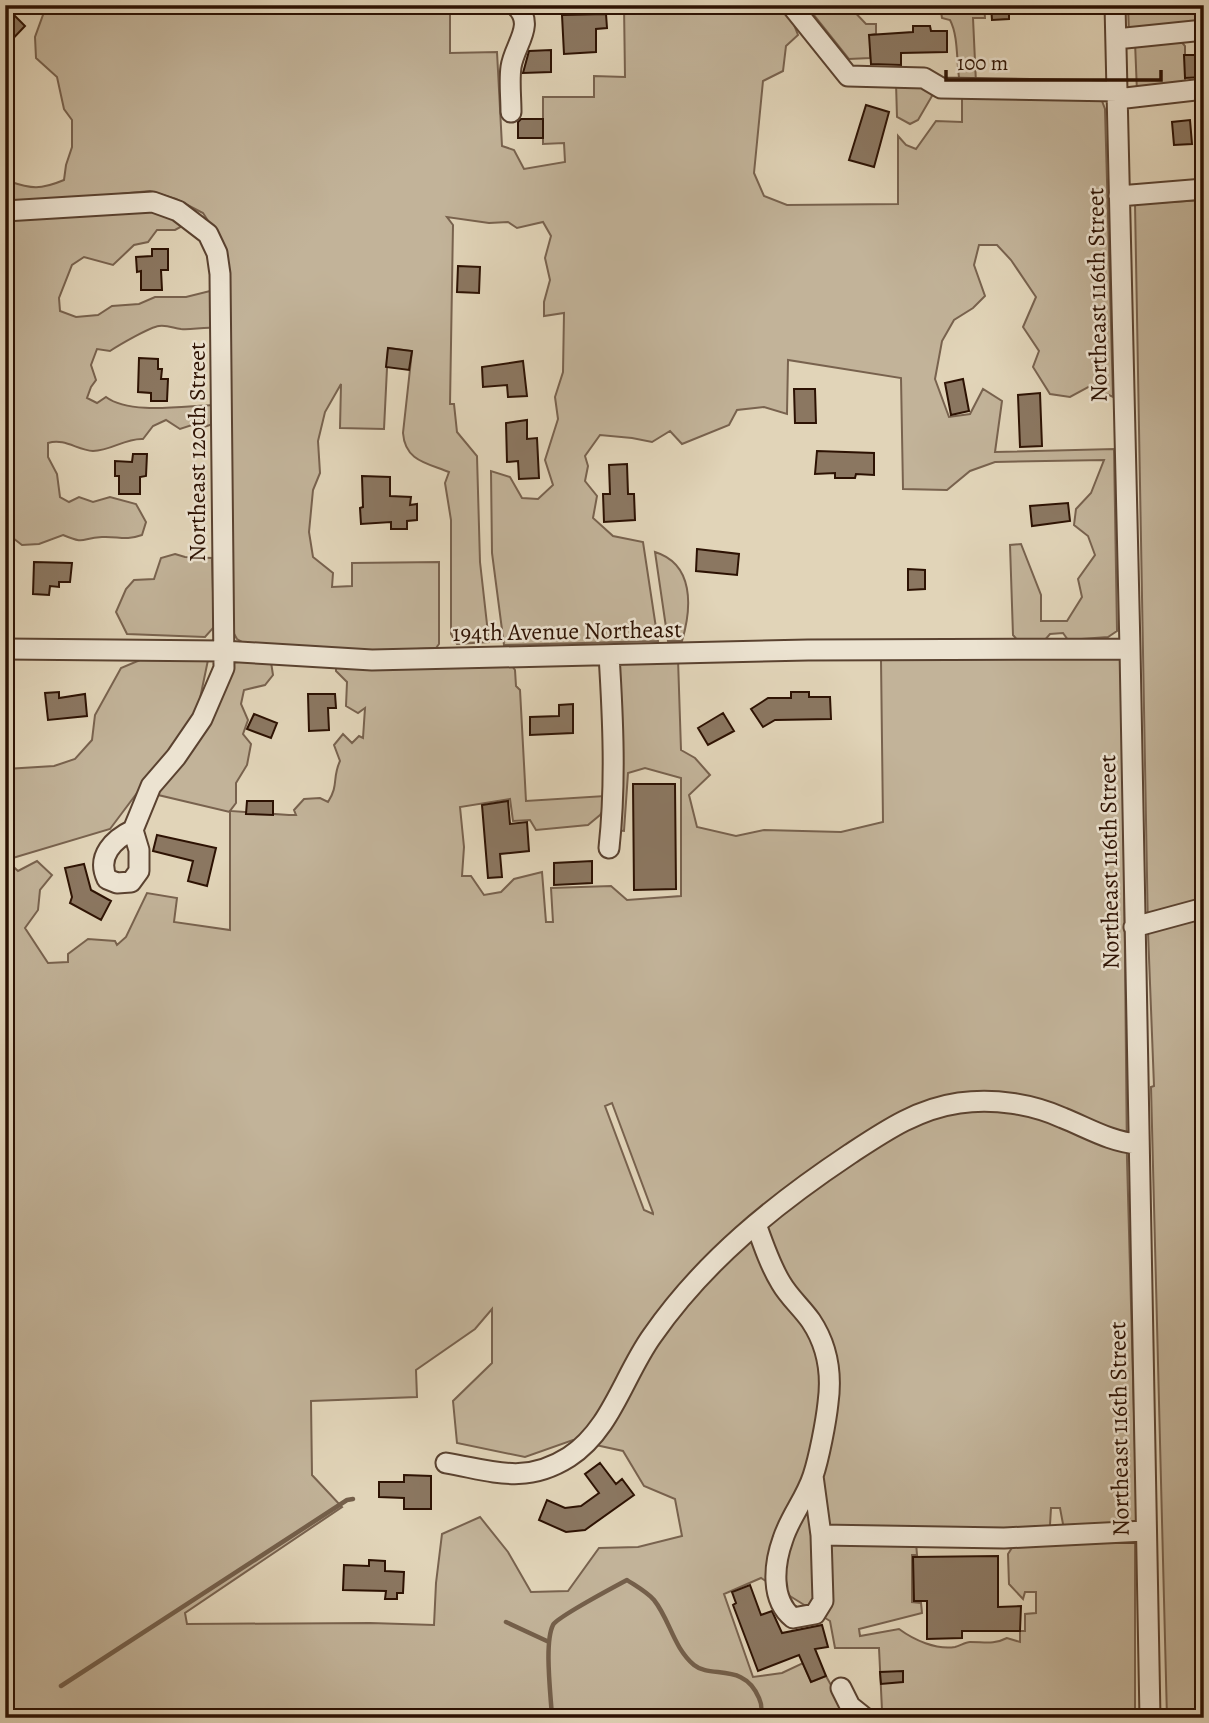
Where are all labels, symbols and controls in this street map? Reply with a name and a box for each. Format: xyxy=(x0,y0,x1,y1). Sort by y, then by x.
scale bar xyxy=(946,38,1162,82)
text: 100 m xyxy=(957,49,1008,77)
street label: Northeast 116th Street xyxy=(1079,187,1115,403)
street label: Northeast 120th Street xyxy=(181,342,213,562)
street label: 194th Avenue Northeast xyxy=(452,613,682,649)
street label: Northeast 116th Street xyxy=(1091,754,1127,970)
street label: Northeast 116th Street xyxy=(1101,1321,1137,1537)

